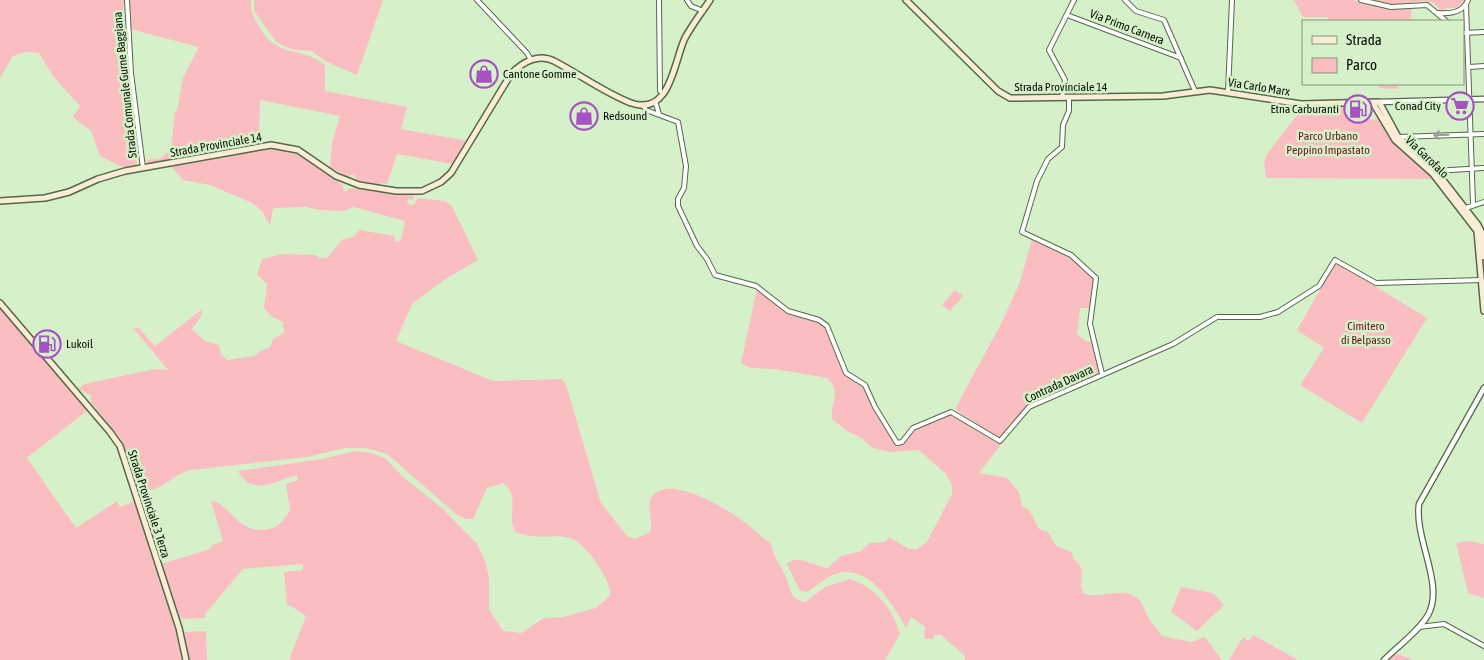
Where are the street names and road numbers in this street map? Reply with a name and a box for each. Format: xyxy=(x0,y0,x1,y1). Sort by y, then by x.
street label: Via Primo Carnera xyxy=(1088,6,1166,48)
street label: Strada Comunale Gurne Baggiana xyxy=(110,11,140,159)
street label: Via Carlo Marx xyxy=(1227,75,1291,99)
street label: Strada Provinciale 14 xyxy=(1015,80,1108,94)
street label: Strada Provinciale 14 xyxy=(169,130,263,160)
street label: Via Garofalo xyxy=(1403,133,1452,181)
street label: Contrada Davara xyxy=(1023,362,1095,406)
street label: Strada Provinciale 3 Terza xyxy=(125,448,173,560)

